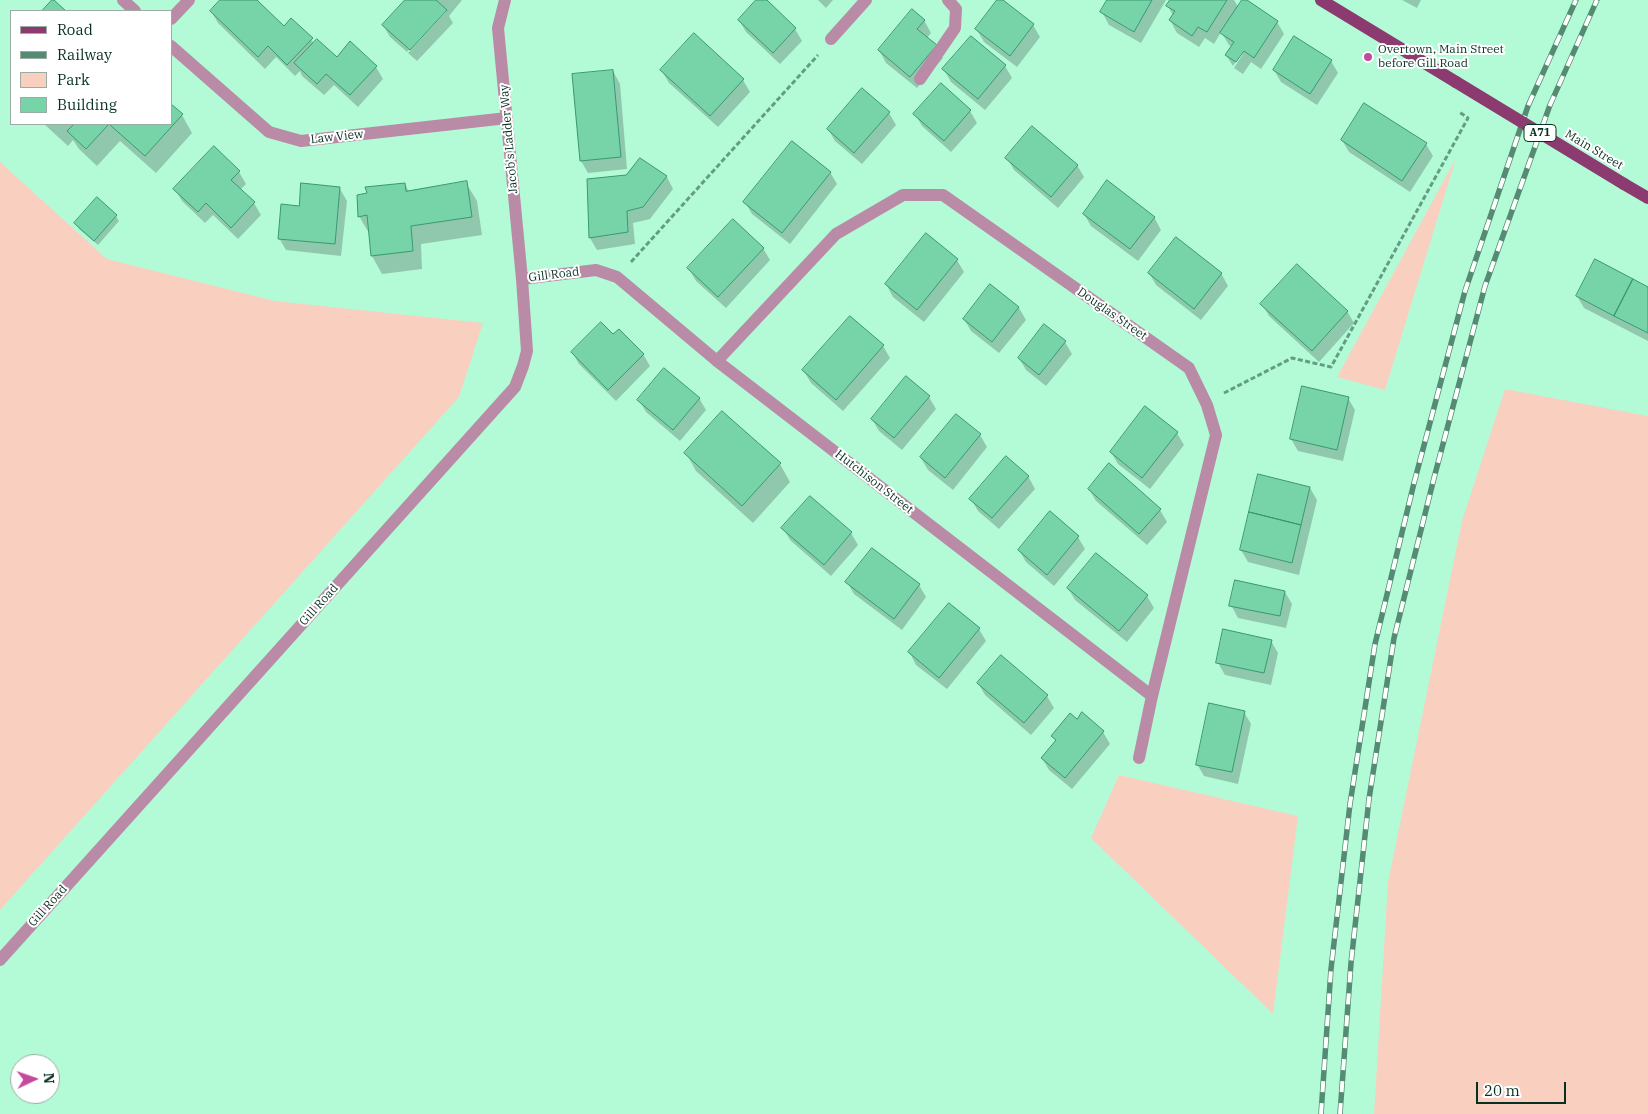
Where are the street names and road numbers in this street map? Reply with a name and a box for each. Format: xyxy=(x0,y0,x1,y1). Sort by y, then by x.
street label: Jacob's Ladder Way xyxy=(497,84,521,194)
road number: A71 xyxy=(1524,125,1556,142)
street label: Law View xyxy=(310,127,364,147)
street label: Main Street xyxy=(1562,127,1626,173)
street label: Gill Road xyxy=(528,265,580,285)
street label: Douglas Street xyxy=(1074,285,1150,343)
street label: Hutchison Street xyxy=(832,447,916,517)
street label: Gill Road xyxy=(297,581,341,629)
street label: Gill Road xyxy=(26,882,70,930)

